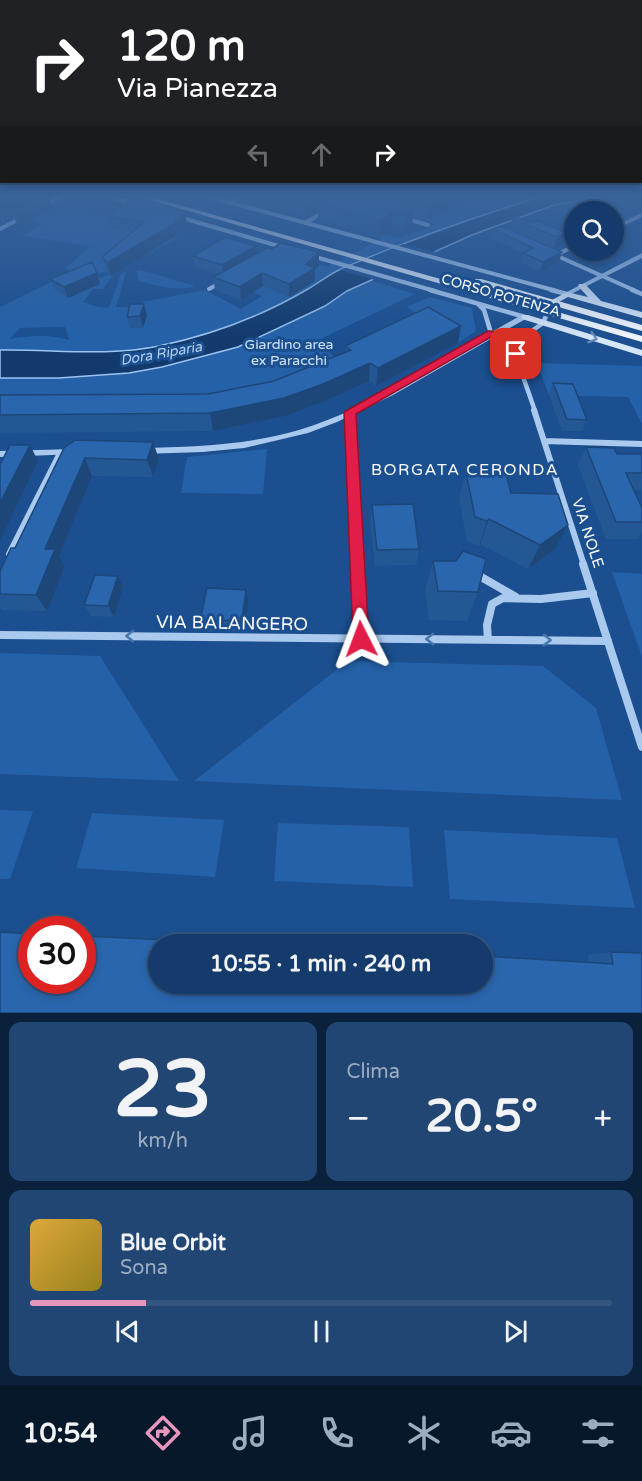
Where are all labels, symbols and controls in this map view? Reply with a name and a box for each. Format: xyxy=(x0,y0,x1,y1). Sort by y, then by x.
text: 120 m xyxy=(117,21,246,72)
icon: right xyxy=(18,24,96,102)
text: Via Pianezza xyxy=(117,72,278,105)
icon: left xyxy=(242,138,275,171)
icon: ahead xyxy=(305,138,338,171)
icon: right xyxy=(368,138,401,171)
map controls xyxy=(564,201,624,261)
button: search xyxy=(564,201,624,261)
street label: CORSO POTENZA xyxy=(439,270,562,321)
pin xyxy=(490,328,541,379)
one-way arrow xyxy=(587,331,598,343)
park label: Giardino area ex Paracchi xyxy=(245,336,333,369)
icon: arrive xyxy=(499,337,532,370)
water label: Dora Riparia xyxy=(119,338,204,369)
district label: BORGATA CERONDA xyxy=(371,460,559,480)
street label: VIA NOLE xyxy=(568,496,608,570)
position arrow xyxy=(329,607,393,671)
street label: VIA BALANGERO xyxy=(156,611,308,635)
one-way arrow xyxy=(125,630,134,643)
one-way arrow xyxy=(425,633,434,645)
one-way arrow xyxy=(542,634,551,646)
speed limit sign: 30 xyxy=(18,916,96,994)
text: 10:55 · 1 min · 240 m xyxy=(210,951,431,977)
text: 23 xyxy=(114,1043,212,1137)
text: Clima xyxy=(347,1060,400,1084)
text: 20.5° xyxy=(425,1090,538,1144)
text: − xyxy=(347,1099,370,1138)
text: + xyxy=(593,1099,612,1138)
text: km/h xyxy=(138,1129,188,1153)
text: Blue Orbit xyxy=(120,1230,226,1256)
text: Sona xyxy=(120,1256,168,1280)
icon: previous xyxy=(111,1315,144,1348)
icon: pause xyxy=(305,1315,338,1348)
icon: next xyxy=(499,1315,532,1348)
icon: directions xyxy=(142,1412,184,1454)
icon: music xyxy=(229,1412,271,1454)
icon: phone xyxy=(316,1412,358,1454)
icon: climate xyxy=(403,1412,445,1454)
icon: car xyxy=(490,1412,532,1454)
icon: filters xyxy=(577,1412,619,1454)
text: 10:54 xyxy=(23,1417,97,1450)

